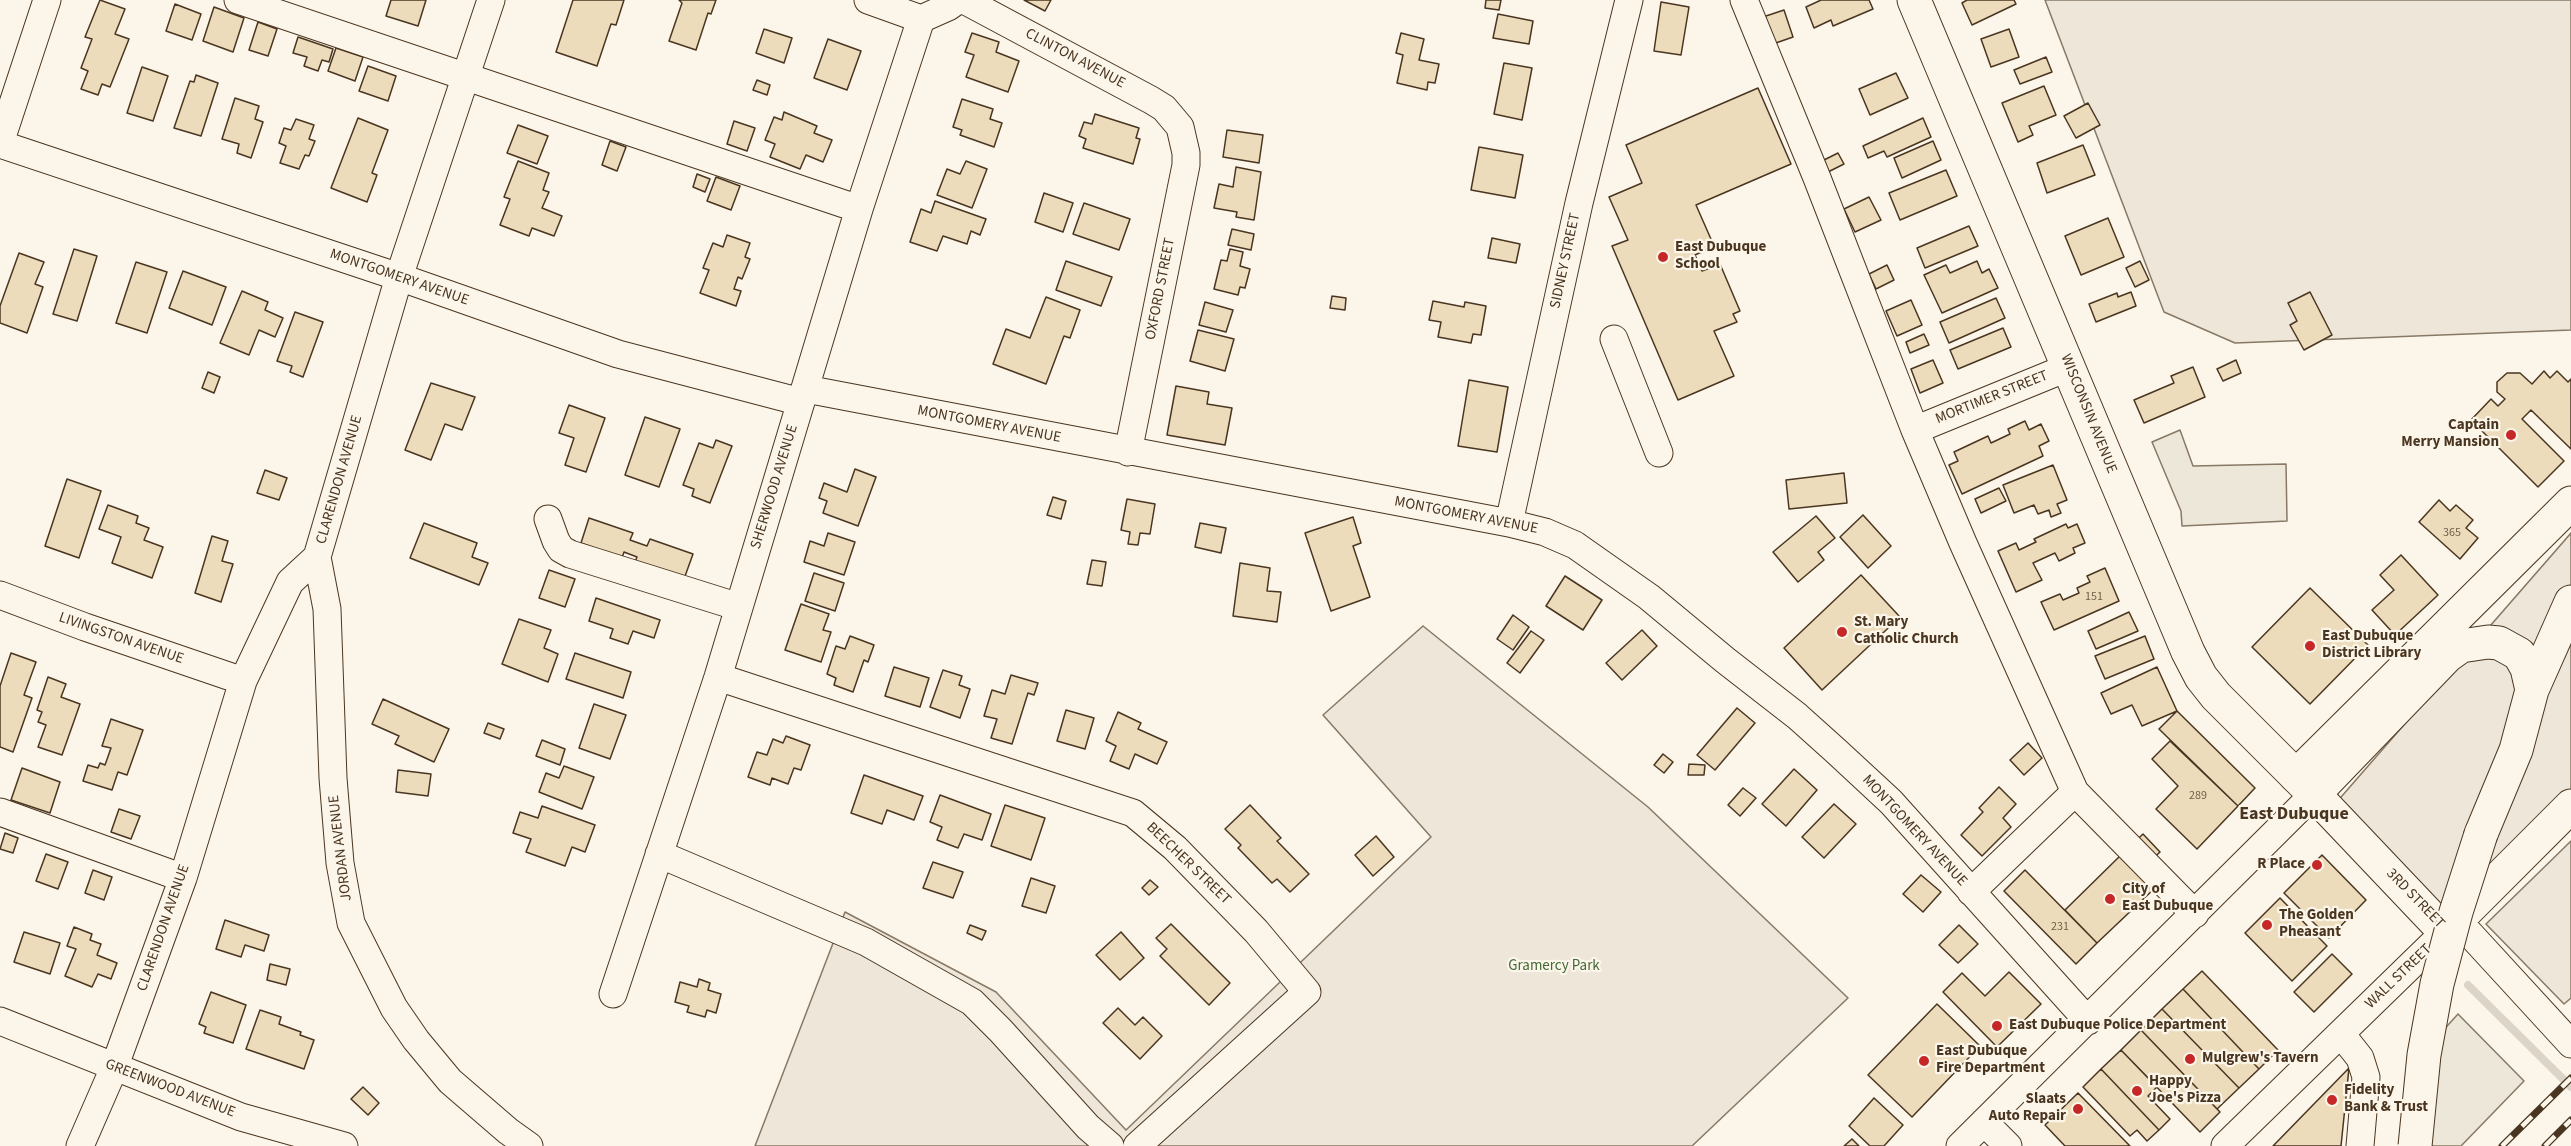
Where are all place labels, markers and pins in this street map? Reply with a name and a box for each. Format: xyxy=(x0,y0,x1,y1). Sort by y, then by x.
place label: East Dubuque School xyxy=(1675,239,1766,274)
marker: East Dubuque School xyxy=(1656,250,1670,264)
place label: Captain Merry Mansion xyxy=(2401,417,2499,452)
marker: Captain Merry Mansion xyxy=(2504,428,2518,442)
place label: St. Mary Catholic Church xyxy=(1854,614,1959,649)
marker: St. Mary Catholic Church xyxy=(1835,625,1849,639)
place label: East Dubuque District Library xyxy=(2322,628,2421,663)
marker: East Dubuque District Library xyxy=(2303,639,2317,653)
place label: R Place xyxy=(2257,856,2305,874)
marker: R Place xyxy=(2310,858,2324,872)
place label: City of East Dubuque xyxy=(2122,881,2213,916)
marker: City of East Dubuque xyxy=(2103,892,2117,906)
place label: The Golden Pheasant xyxy=(2279,907,2354,942)
marker: The Golden Pheasant xyxy=(2260,918,2274,932)
place label: East Dubuque Police Department xyxy=(2009,1017,2226,1035)
marker: East Dubuque Police Department xyxy=(1990,1019,2004,1033)
place label: East Dubuque Fire Department xyxy=(1936,1043,2045,1078)
place label: Mulgrew's Tavern xyxy=(2202,1050,2319,1068)
marker: Mulgrew's Tavern xyxy=(2183,1052,2197,1066)
marker: East Dubuque Fire Department xyxy=(1917,1054,1931,1068)
place label: Happy Joe's Pizza xyxy=(2149,1073,2221,1108)
place label: Fidelity Bank & Trust xyxy=(2344,1082,2428,1117)
marker: Happy Joe's Pizza xyxy=(2130,1084,2144,1098)
place label: Slaats Auto Repair xyxy=(1989,1091,2066,1126)
marker: Fidelity Bank & Trust xyxy=(2325,1093,2339,1107)
marker: Slaats Auto Repair xyxy=(2071,1102,2085,1116)

